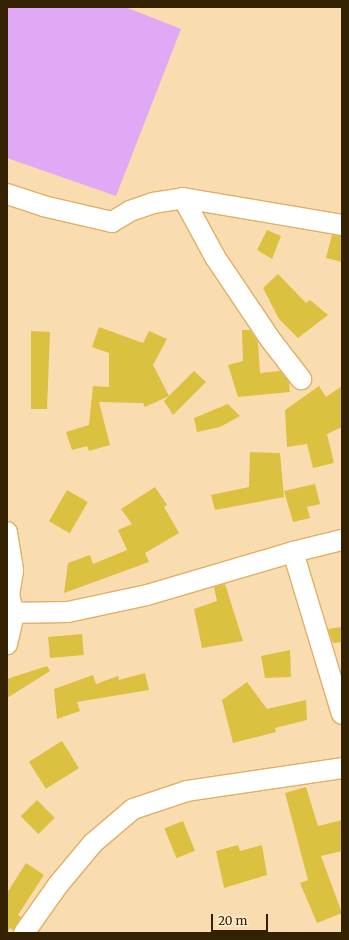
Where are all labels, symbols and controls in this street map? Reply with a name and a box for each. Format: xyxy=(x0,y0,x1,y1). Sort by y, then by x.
scale bar xyxy=(213,906,270,932)
text: 20 m xyxy=(218,913,247,928)

